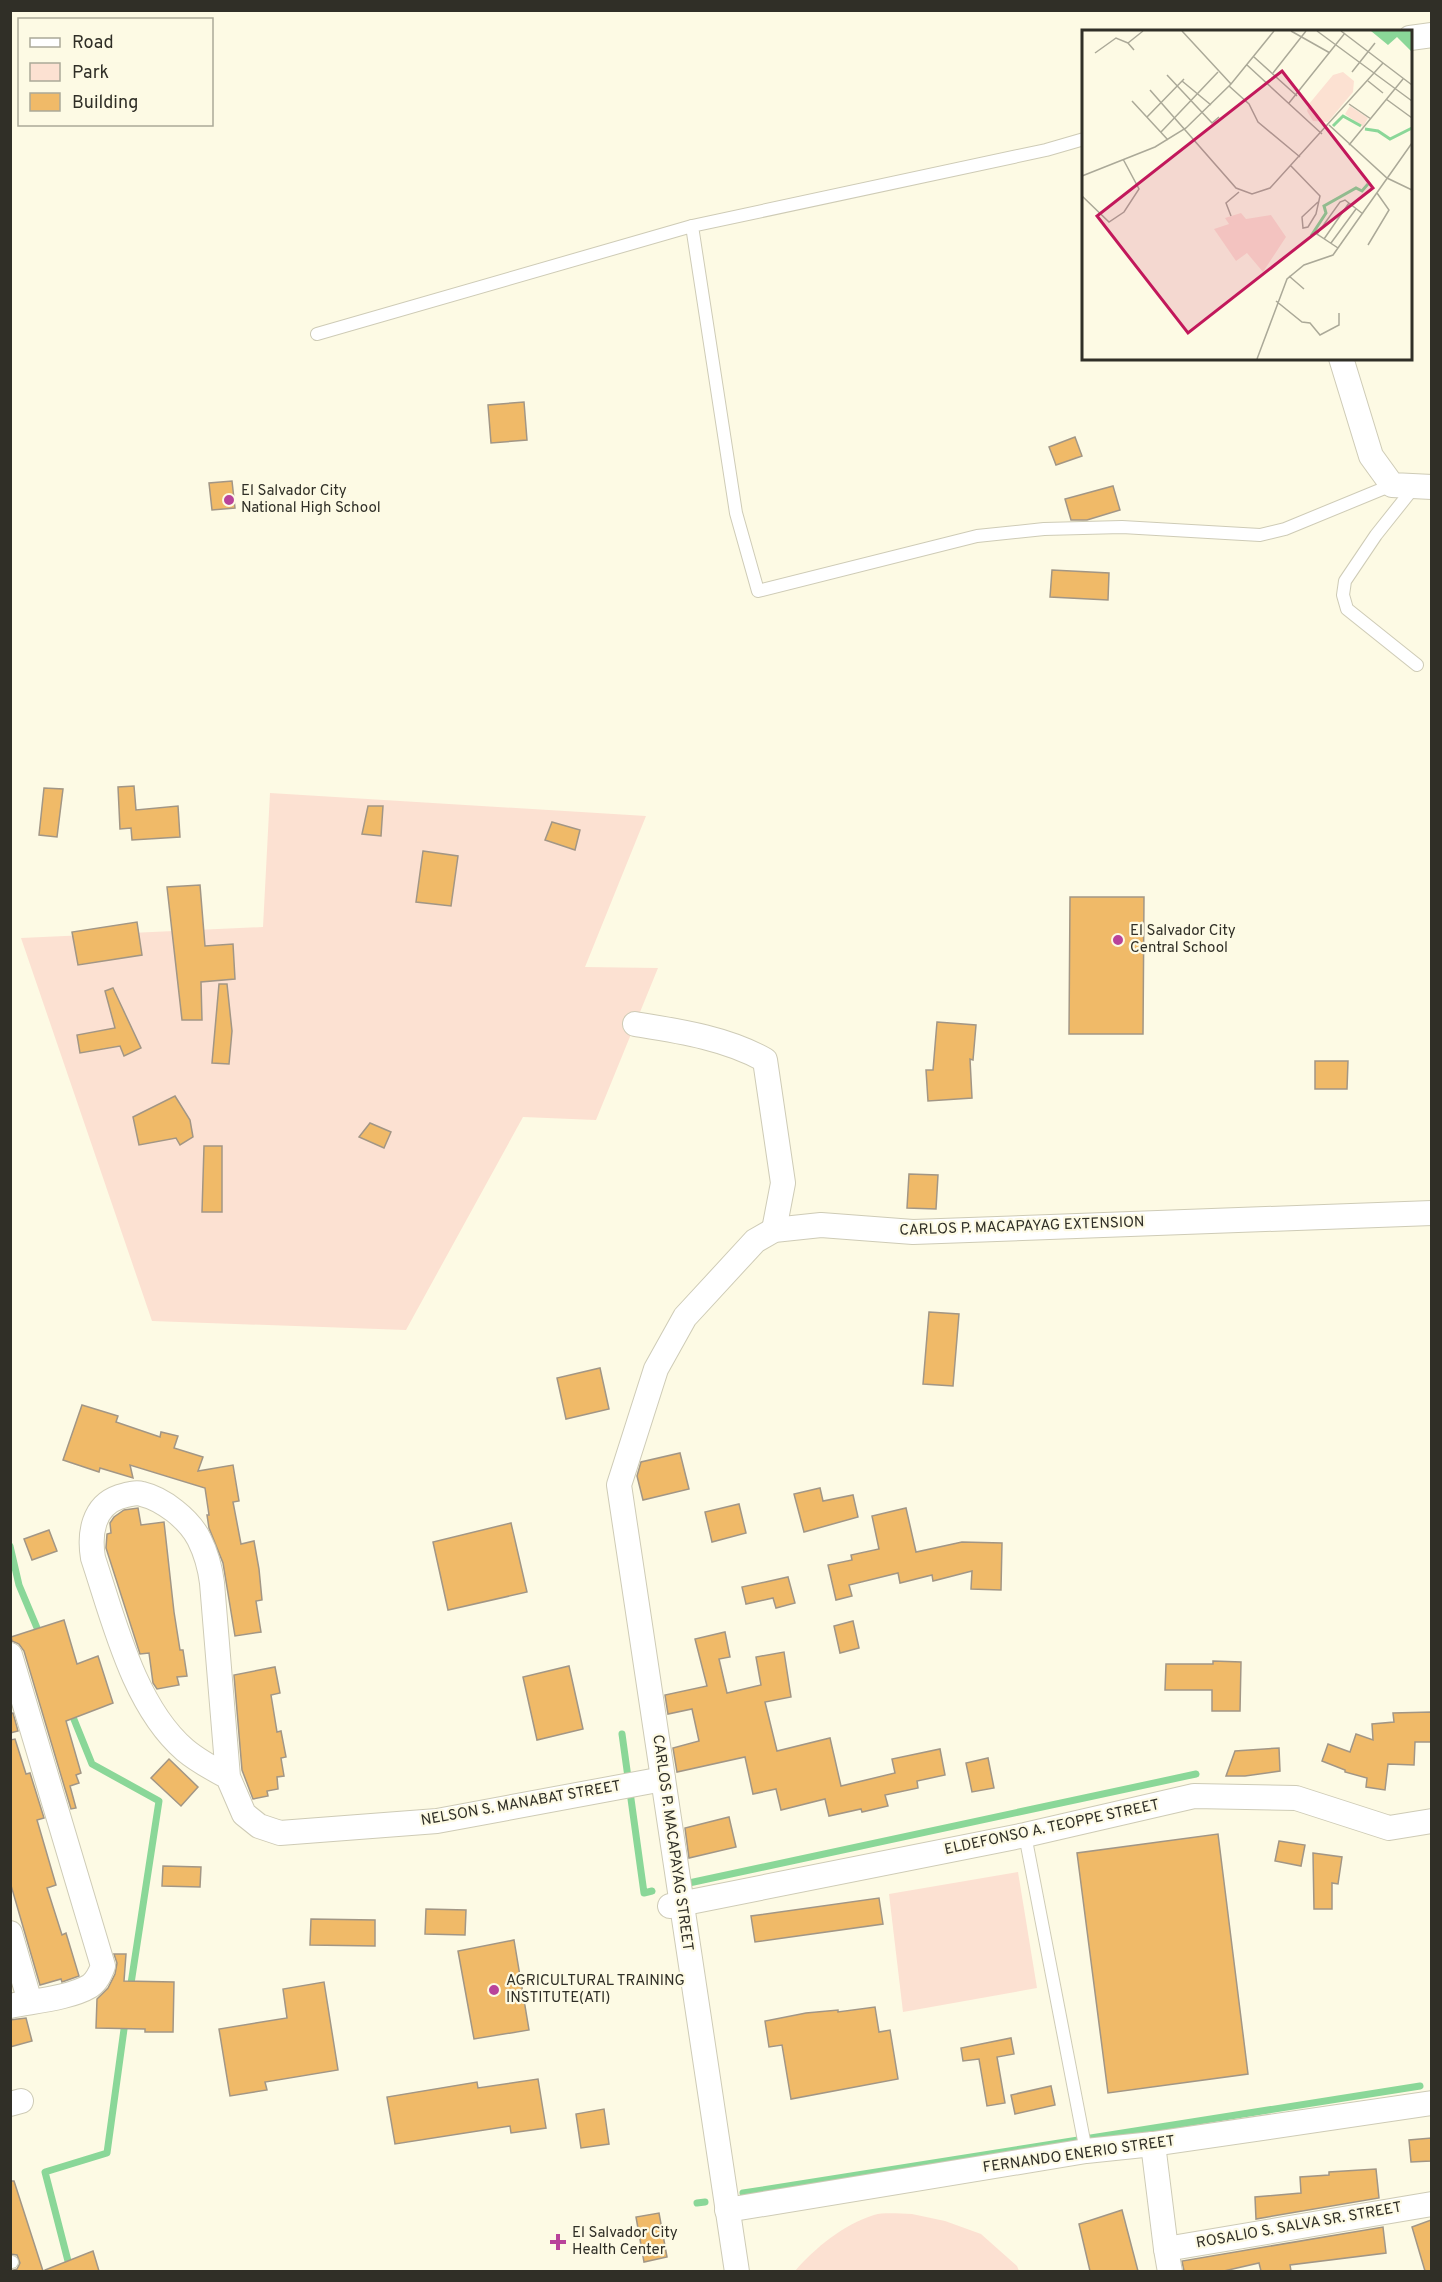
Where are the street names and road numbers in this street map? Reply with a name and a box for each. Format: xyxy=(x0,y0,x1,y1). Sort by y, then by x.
street label: CARLOS P. MACAPAYAG EXTENSION xyxy=(899,1213,1145,1241)
street label: CARLOS P. MACAPAYAG STREET xyxy=(647,1734,697,1952)
street label: NELSON S. MANABAT STREET xyxy=(420,1777,622,1831)
street label: ELDEFONSO A. TEOPPE STREET xyxy=(943,1796,1161,1860)
street label: FERNANDO ENERIO STREET xyxy=(982,2132,1176,2178)
street label: ROSALIO S. SALVA SR. STREET xyxy=(1195,2199,1403,2253)

